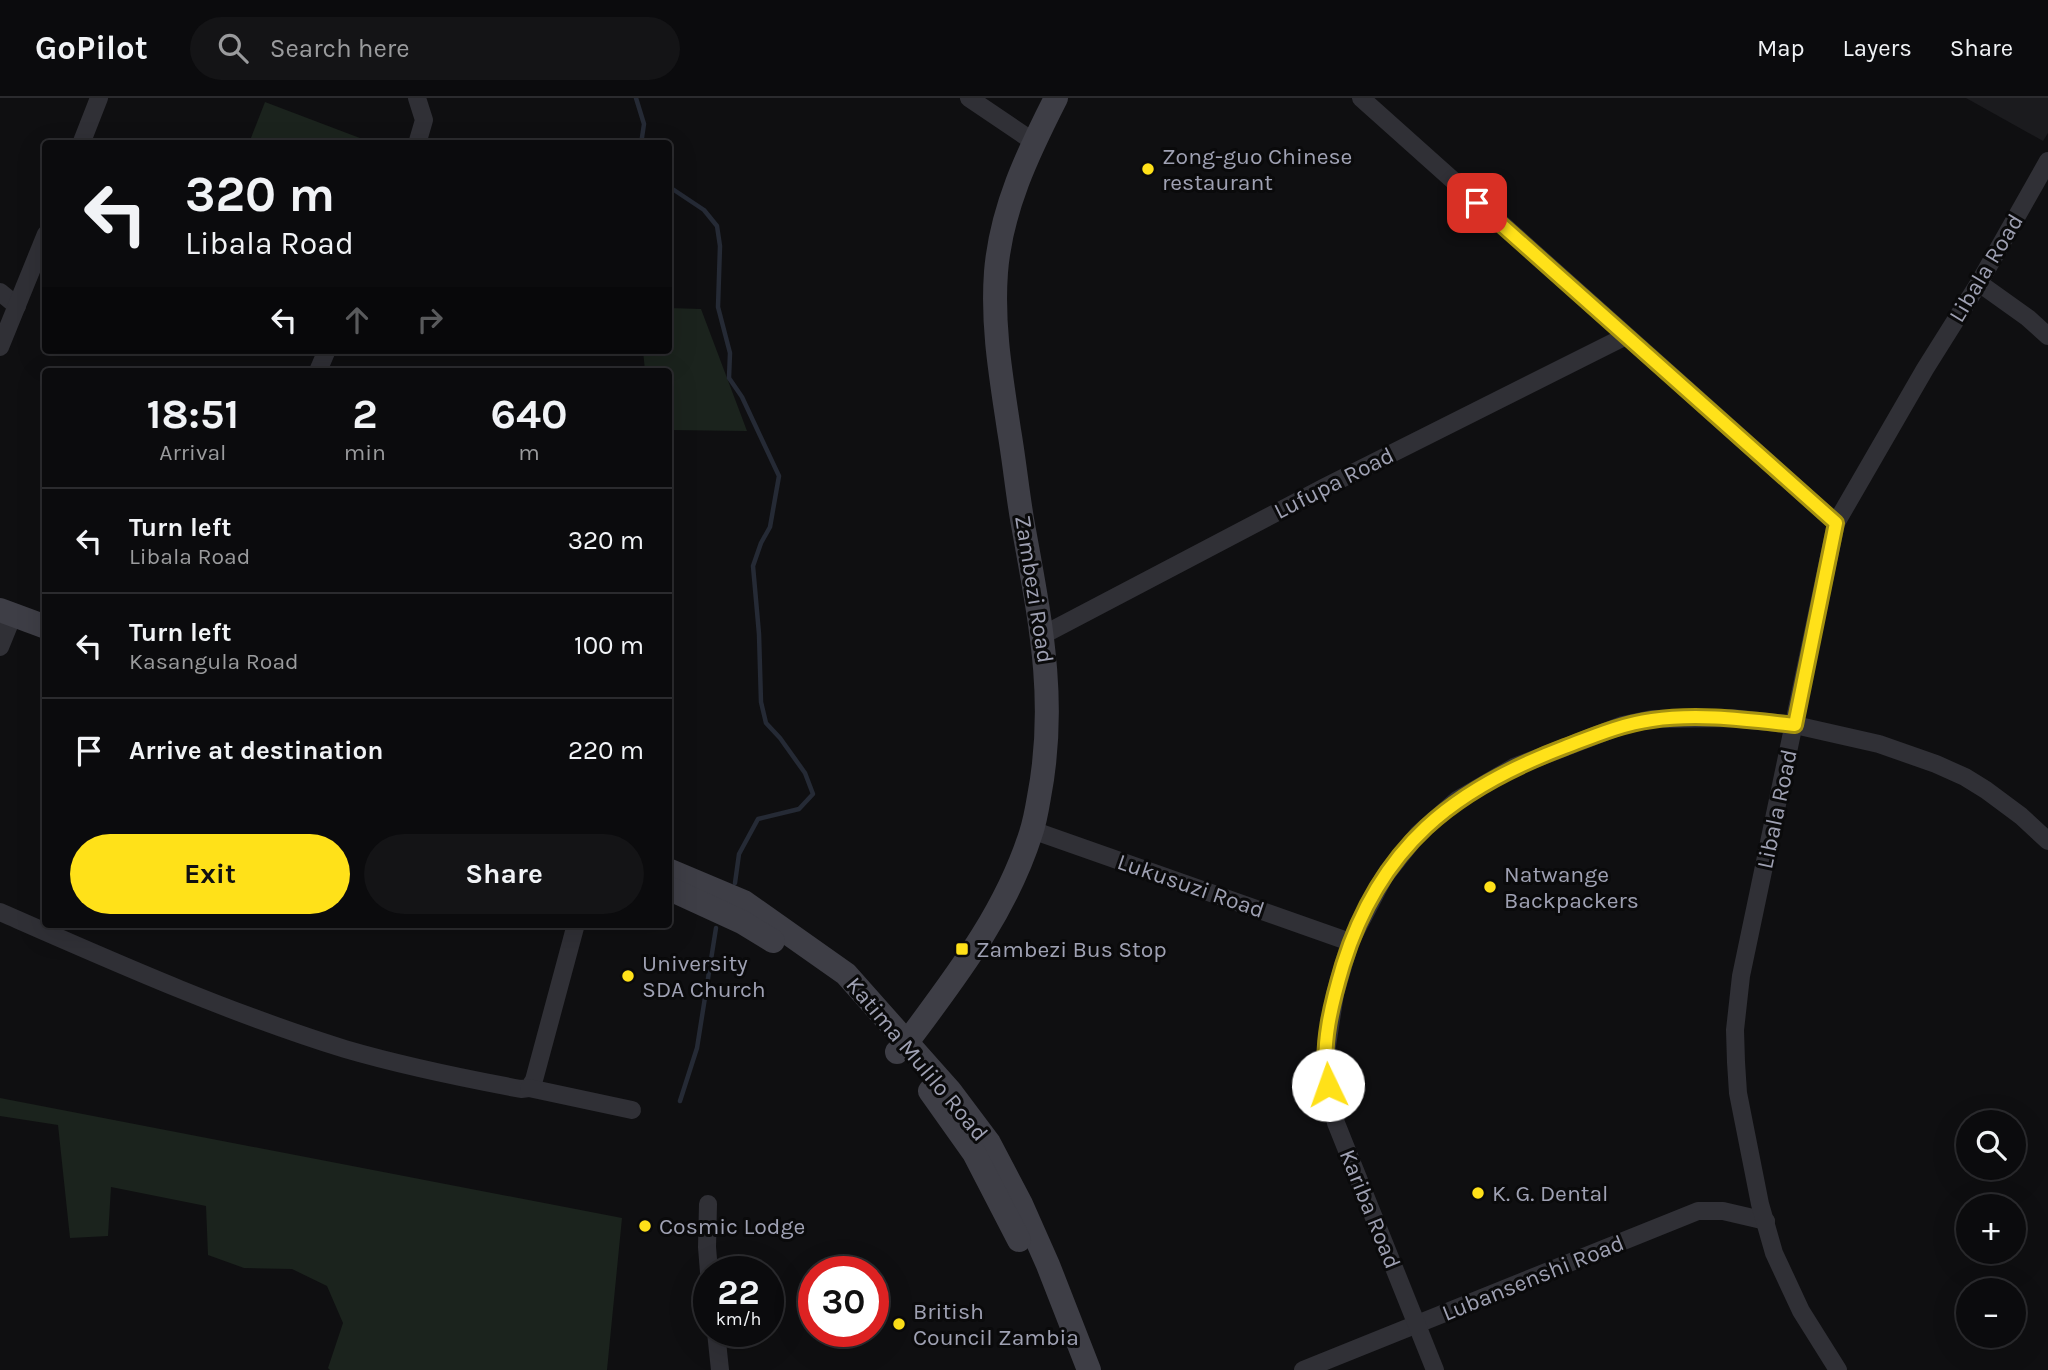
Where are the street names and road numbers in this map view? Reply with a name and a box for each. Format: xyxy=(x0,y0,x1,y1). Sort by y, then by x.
street label: Libala Road xyxy=(1943,209,2029,327)
street label: Lufupa Road xyxy=(1270,441,1398,525)
street label: Zambezi Road xyxy=(1009,513,1059,665)
street label: Libala Road xyxy=(1751,747,1803,871)
street label: Lukusuzi Road xyxy=(1114,848,1268,924)
street label: Katima Mulilo Road xyxy=(840,971,994,1147)
street label: Kariba Road xyxy=(1334,1145,1406,1273)
street label: Lubansenshi Road xyxy=(1438,1229,1628,1327)

